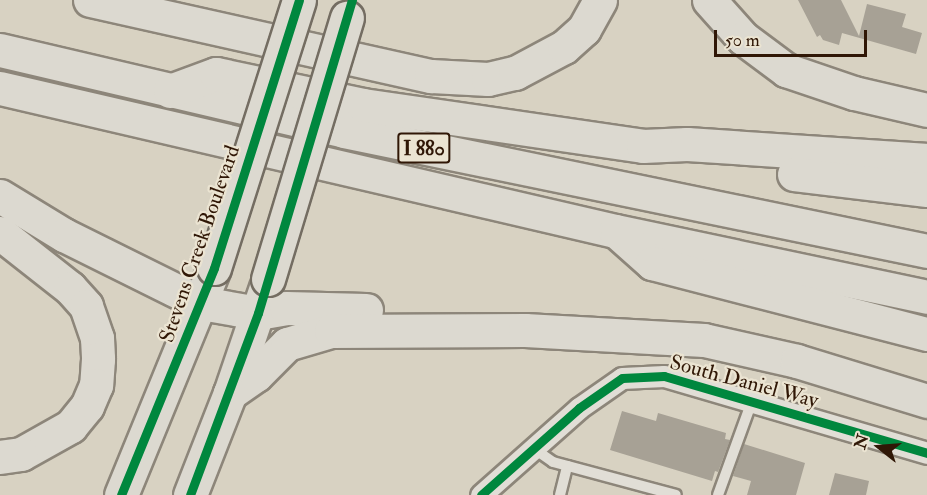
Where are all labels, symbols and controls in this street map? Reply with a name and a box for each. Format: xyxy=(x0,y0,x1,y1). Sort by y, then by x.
scale bar xyxy=(717,18,870,56)
text: 50 m xyxy=(725,29,760,52)
road number: I 880 xyxy=(397,131,451,165)
street label: Stevens Creek Boulevard xyxy=(154,142,246,346)
street label: South Daniel Way xyxy=(667,350,821,414)
north arrow xyxy=(849,417,909,477)
text: N xyxy=(850,432,873,452)

